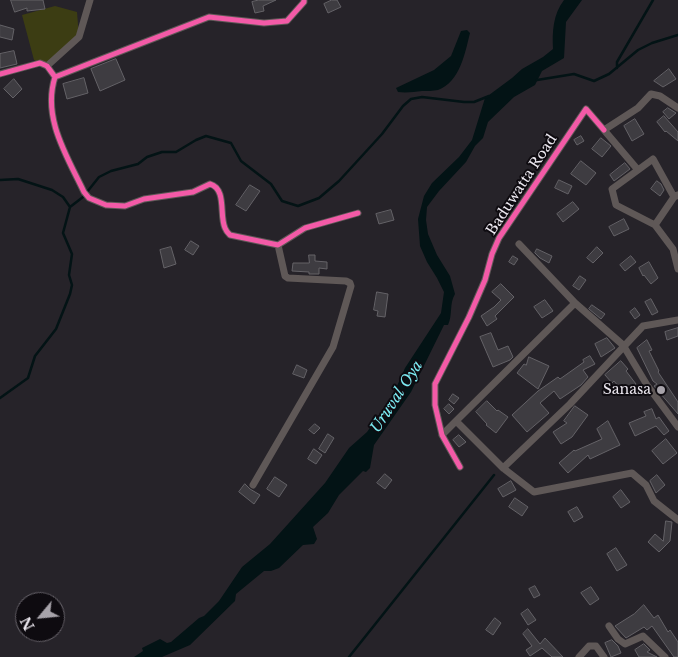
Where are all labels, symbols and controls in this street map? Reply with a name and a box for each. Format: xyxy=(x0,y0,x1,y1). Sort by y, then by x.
street label: Baduwatta Road xyxy=(483,132,561,238)
water label: Uruval Oya xyxy=(367,358,427,436)
place label: Sanasa xyxy=(603,382,651,398)
marker: Sanasa xyxy=(655,384,667,396)
north arrow xyxy=(15,592,65,642)
text: N xyxy=(17,614,39,634)

